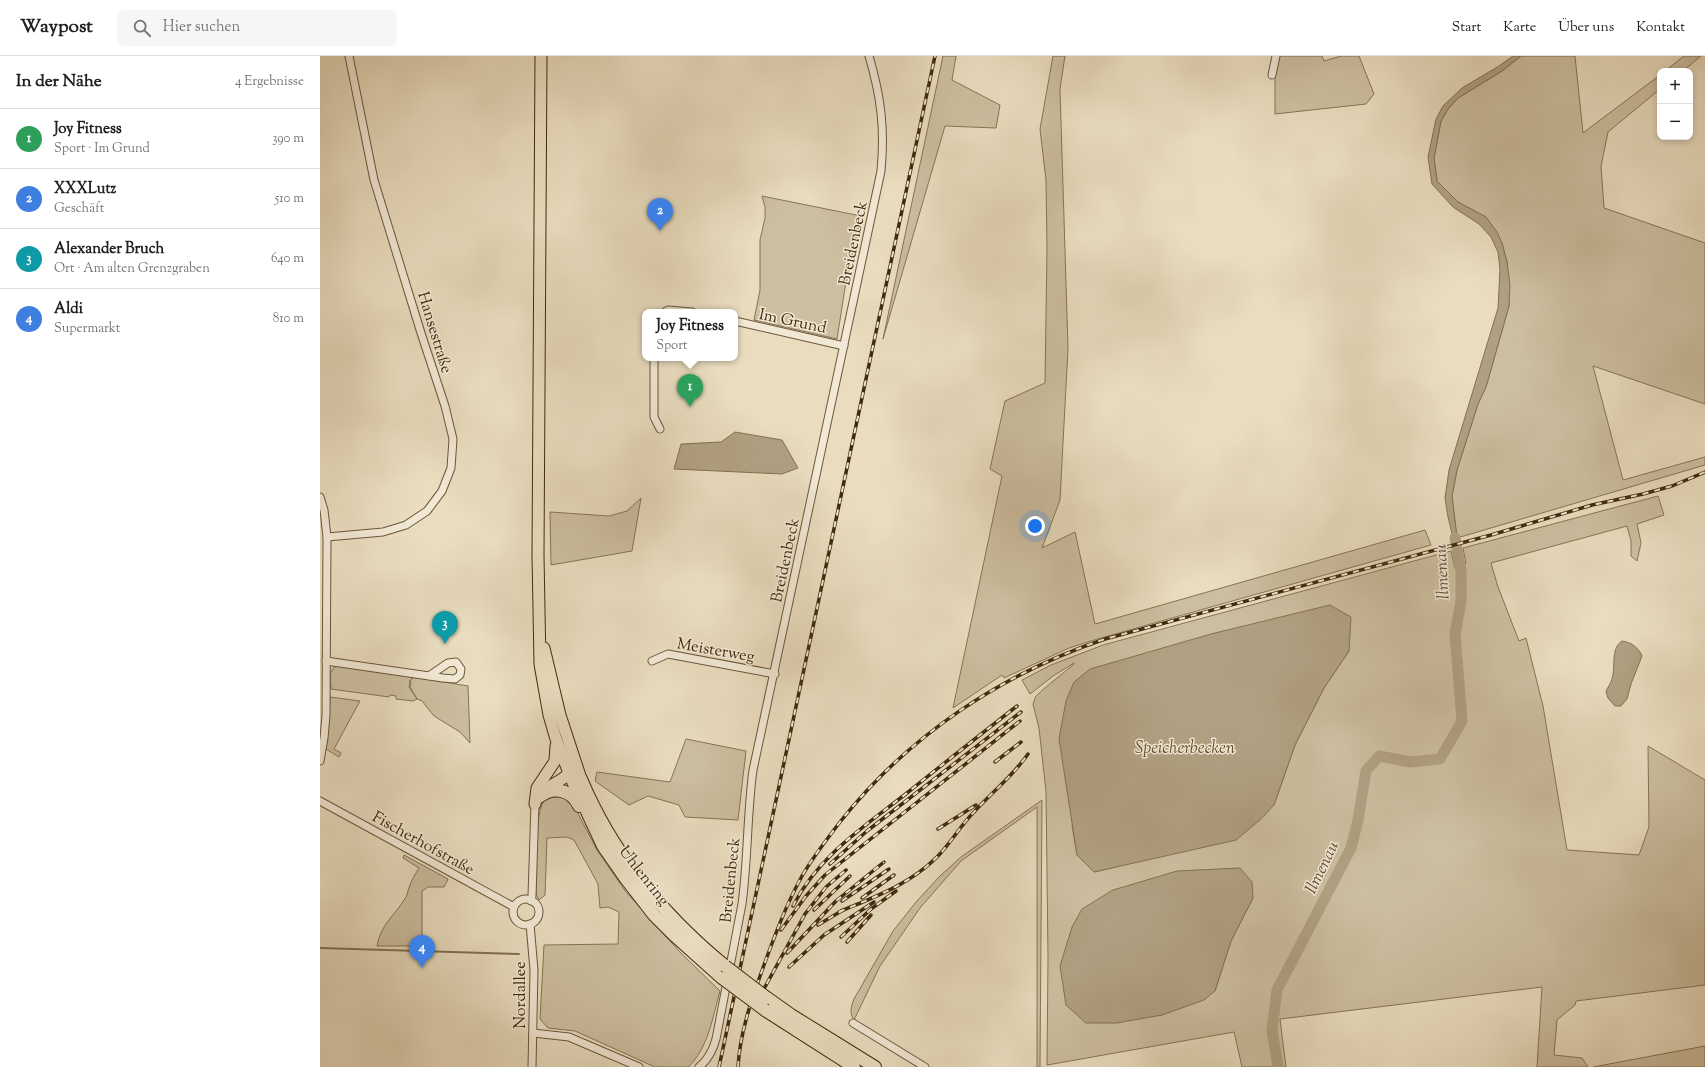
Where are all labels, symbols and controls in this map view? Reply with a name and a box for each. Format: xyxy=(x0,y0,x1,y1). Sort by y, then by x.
search box xyxy=(117,10,397,46)
text: Waypost xyxy=(20,14,93,41)
icon: search xyxy=(131,17,153,39)
text: Hier suchen xyxy=(163,17,240,38)
text: Start xyxy=(1452,18,1481,38)
text: Karte xyxy=(1503,18,1536,38)
text: Über uns xyxy=(1558,18,1614,38)
text: Kontakt xyxy=(1636,18,1685,38)
map controls xyxy=(1657,68,1693,140)
button: + xyxy=(1657,68,1693,104)
text: In der Nähe xyxy=(16,70,102,94)
text: 4 Ergebnisse xyxy=(235,73,304,91)
button: − xyxy=(1657,104,1693,140)
text: Joy Fitness xyxy=(54,119,122,140)
text: 1 xyxy=(27,130,31,148)
text: 390 m xyxy=(272,130,304,148)
text: Sport · Im Grund xyxy=(54,140,150,158)
text: XXXLutz xyxy=(54,179,116,200)
text: 2 xyxy=(26,190,32,208)
text: 510 m xyxy=(275,190,304,208)
pin: 2 xyxy=(647,198,673,231)
street label: Breidenbeck xyxy=(834,199,875,288)
text: Geschäft xyxy=(54,200,104,218)
text: Alexander Bruch xyxy=(54,239,164,260)
text: 3 xyxy=(26,250,32,268)
text: 640 m xyxy=(271,250,304,268)
text: Ort · Am alten Grenzgraben xyxy=(54,260,210,278)
street label: Hansestraße xyxy=(410,289,457,376)
text: Aldi xyxy=(54,299,83,320)
street label: Im Grund xyxy=(757,304,828,341)
popup xyxy=(642,309,738,361)
text: 4 xyxy=(26,310,32,328)
text: 810 m xyxy=(273,310,304,328)
text: Joy Fitness xyxy=(656,316,724,337)
text: Supermarkt xyxy=(54,320,120,338)
text: Sport xyxy=(656,337,688,355)
pin: 1 xyxy=(677,374,703,407)
street label: Breidenbeck xyxy=(766,516,807,605)
your location xyxy=(1025,516,1045,536)
water label: Ilmenau xyxy=(1430,543,1456,600)
pin: 3 xyxy=(432,611,458,644)
street label: Meisterweg xyxy=(675,633,756,670)
water label: Speicherbecken xyxy=(1135,737,1235,761)
street label: Fischerhofstraße xyxy=(367,807,478,882)
street label: Breidenbeck xyxy=(716,836,747,924)
water label: Ilmenau xyxy=(1300,838,1346,898)
street label: Uhlenring xyxy=(612,841,674,912)
pin: 4 xyxy=(409,935,435,968)
street label: Nordallee xyxy=(510,961,533,1029)

